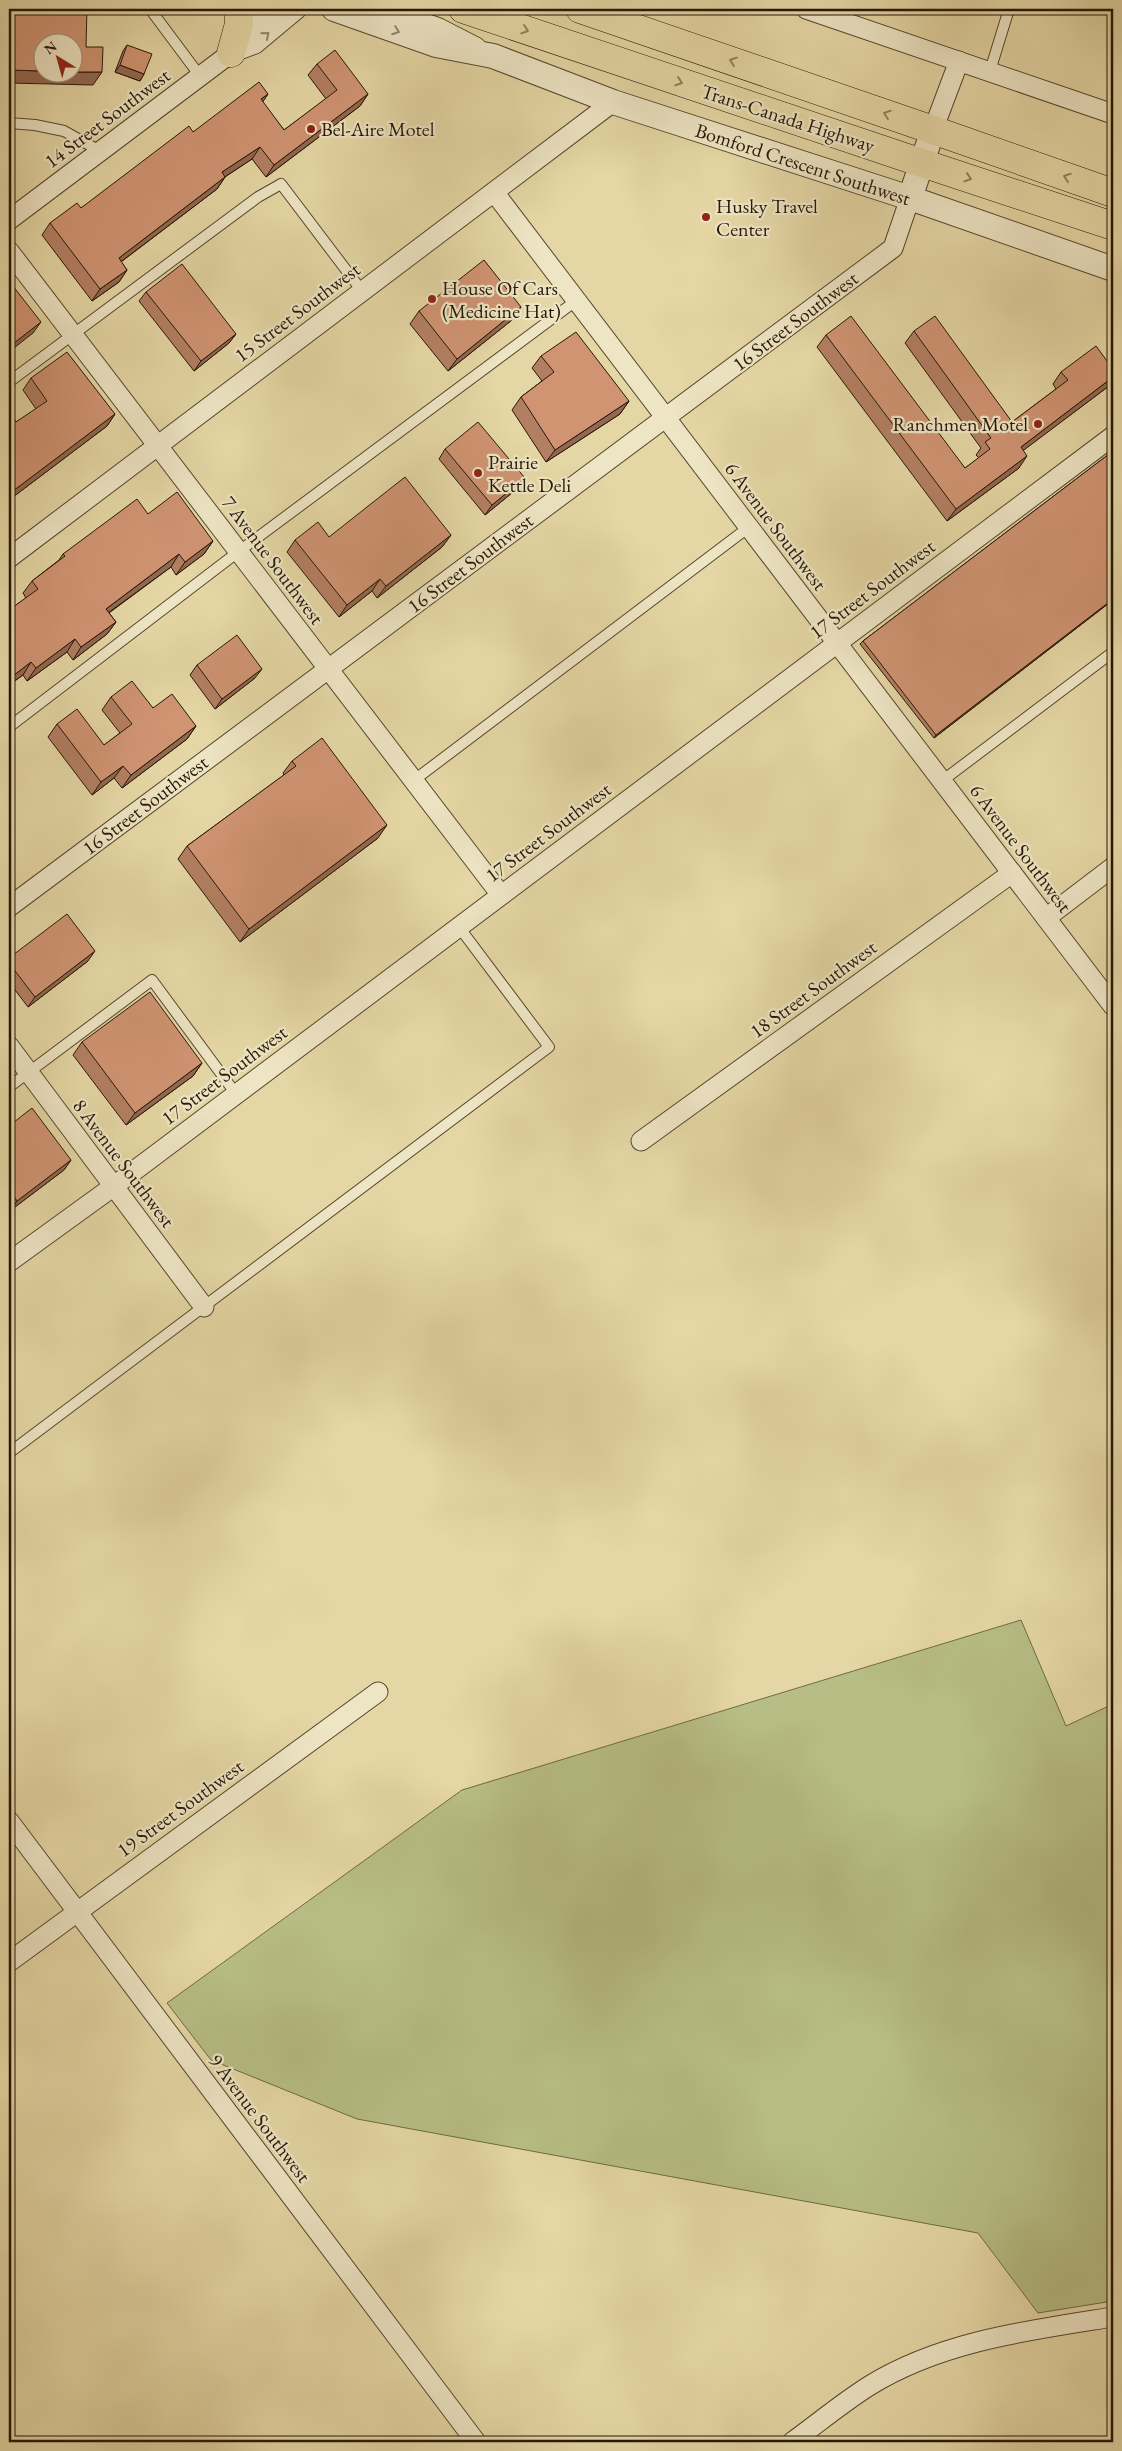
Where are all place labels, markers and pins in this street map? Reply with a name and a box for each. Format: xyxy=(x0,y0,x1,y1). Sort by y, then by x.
place label: Bel-Aire Motel xyxy=(321,116,435,142)
marker: Bel-Aire Motel xyxy=(305,123,317,135)
place label: Husky Travel Center xyxy=(716,193,818,242)
marker: Husky Travel Center xyxy=(700,211,712,223)
place label: House Of Cars (Medicine Hat) xyxy=(442,275,561,324)
marker: House Of Cars (Medicine Hat) xyxy=(426,293,438,305)
place label: Ranchmen Motel xyxy=(892,411,1028,437)
marker: Ranchmen Motel xyxy=(1032,418,1044,430)
place label: Prairie Kettle Deli xyxy=(488,449,571,498)
marker: Prairie Kettle Deli xyxy=(472,467,484,479)

